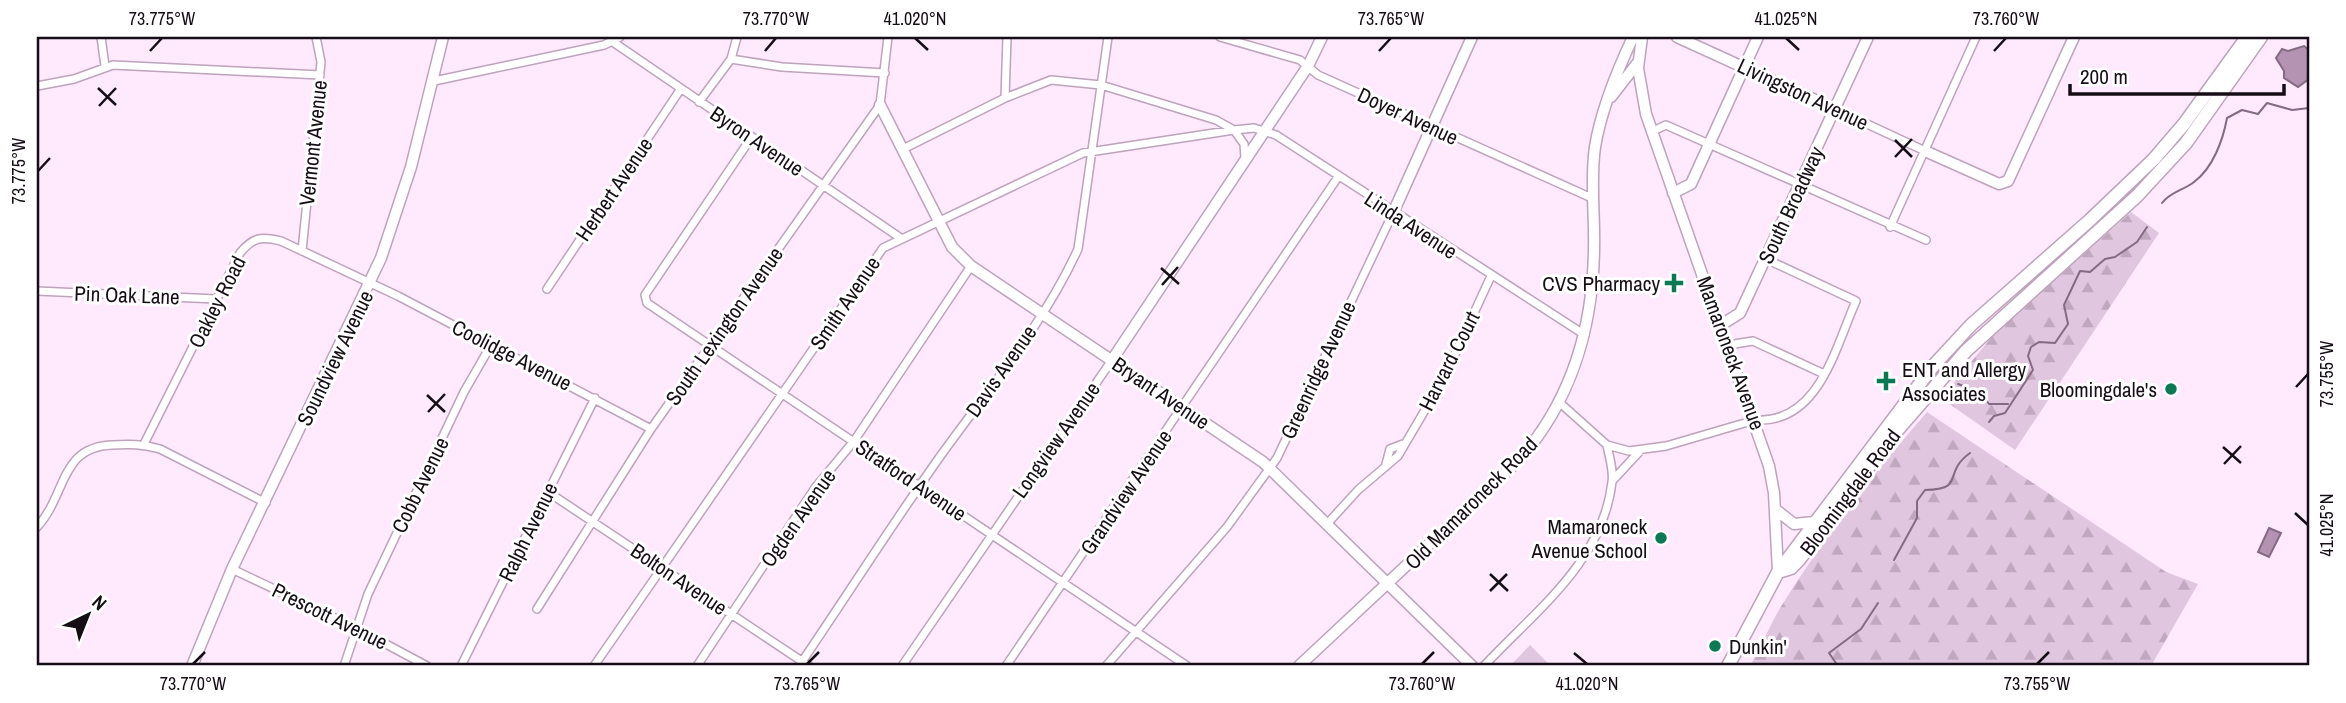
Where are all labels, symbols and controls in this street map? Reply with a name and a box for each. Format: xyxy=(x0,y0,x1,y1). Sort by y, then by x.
text: 73.775°W xyxy=(129,6,195,31)
text: 73.770°W xyxy=(743,6,809,31)
text: 41.020°N xyxy=(884,6,947,31)
text: 73.765°W xyxy=(1358,6,1424,31)
text: 41.025°N xyxy=(1755,6,1818,31)
text: 73.760°W xyxy=(1973,6,2039,31)
street label: Livingston Avenue xyxy=(1733,51,1873,137)
scale bar xyxy=(2070,52,2283,96)
text: 200 m xyxy=(2080,62,2128,91)
street label: Vermont Avenue xyxy=(292,79,334,207)
street label: Doyer Avenue xyxy=(1353,80,1463,152)
street label: Byron Avenue xyxy=(705,99,809,183)
street label: Herbert Avenue xyxy=(569,131,659,247)
text: 73.775°W xyxy=(6,138,31,204)
street label: South Broadway xyxy=(1751,141,1831,268)
street label: Linda Avenue xyxy=(1359,184,1463,266)
street label: South Lexington Avenue xyxy=(658,241,790,411)
street label: Oakley Road xyxy=(181,251,253,353)
street label: Smith Avenue xyxy=(803,251,887,355)
place label: CVS Pharmacy xyxy=(1542,269,1660,298)
street label: Mamaroneck Avenue xyxy=(1690,272,1772,434)
marker: CVS Pharmacy xyxy=(1666,275,1682,291)
street label: Pin Oak Lane xyxy=(74,279,180,311)
street label: Soundview Avenue xyxy=(290,286,380,430)
street label: Greenridge Avenue xyxy=(1273,296,1363,444)
street label: Harvard Court xyxy=(1412,306,1487,416)
street label: Coolidge Avenue xyxy=(447,312,577,398)
street label: Davis Avenue xyxy=(959,319,1043,423)
text: 73.755°W xyxy=(2314,341,2339,407)
street label: Bryant Avenue xyxy=(1107,350,1215,436)
place label: ENT and Allergy Associates xyxy=(1901,355,2027,408)
marker: ENT and Allergy Associates xyxy=(1876,371,1896,391)
place label: Bloomingdale's xyxy=(2040,375,2157,404)
street label: Longview Avenue xyxy=(1005,376,1107,504)
marker: Bloomingdale's xyxy=(2163,381,2179,397)
street label: Bloomingdale Road xyxy=(1793,423,1907,561)
street label: Grandview Avenue xyxy=(1073,424,1179,560)
street label: Old Mamaroneck Road xyxy=(1398,430,1544,576)
street label: Cobb Avenue xyxy=(384,432,456,538)
street label: Stratford Avenue xyxy=(850,432,972,528)
street label: Ogden Avenue xyxy=(754,463,842,573)
street label: Ralph Avenue xyxy=(492,478,564,586)
text: 41.025°N xyxy=(2314,494,2339,557)
place label: Mamaroneck Avenue School xyxy=(1530,512,1647,565)
marker: Mamaroneck Avenue School xyxy=(1653,530,1669,546)
street label: Bolton Avenue xyxy=(625,536,733,622)
street label: Prescott Avenue xyxy=(267,576,393,656)
north arrow xyxy=(52,580,122,650)
text: N xyxy=(87,589,113,616)
place label: Dunkin' xyxy=(1729,632,1787,661)
marker: Dunkin' xyxy=(1707,638,1723,654)
text: 73.770°W xyxy=(160,671,226,696)
text: 73.765°W xyxy=(774,671,840,696)
text: 73.760°W xyxy=(1389,671,1455,696)
text: 41.020°N xyxy=(1556,671,1619,696)
text: 73.755°W xyxy=(2004,671,2070,696)

